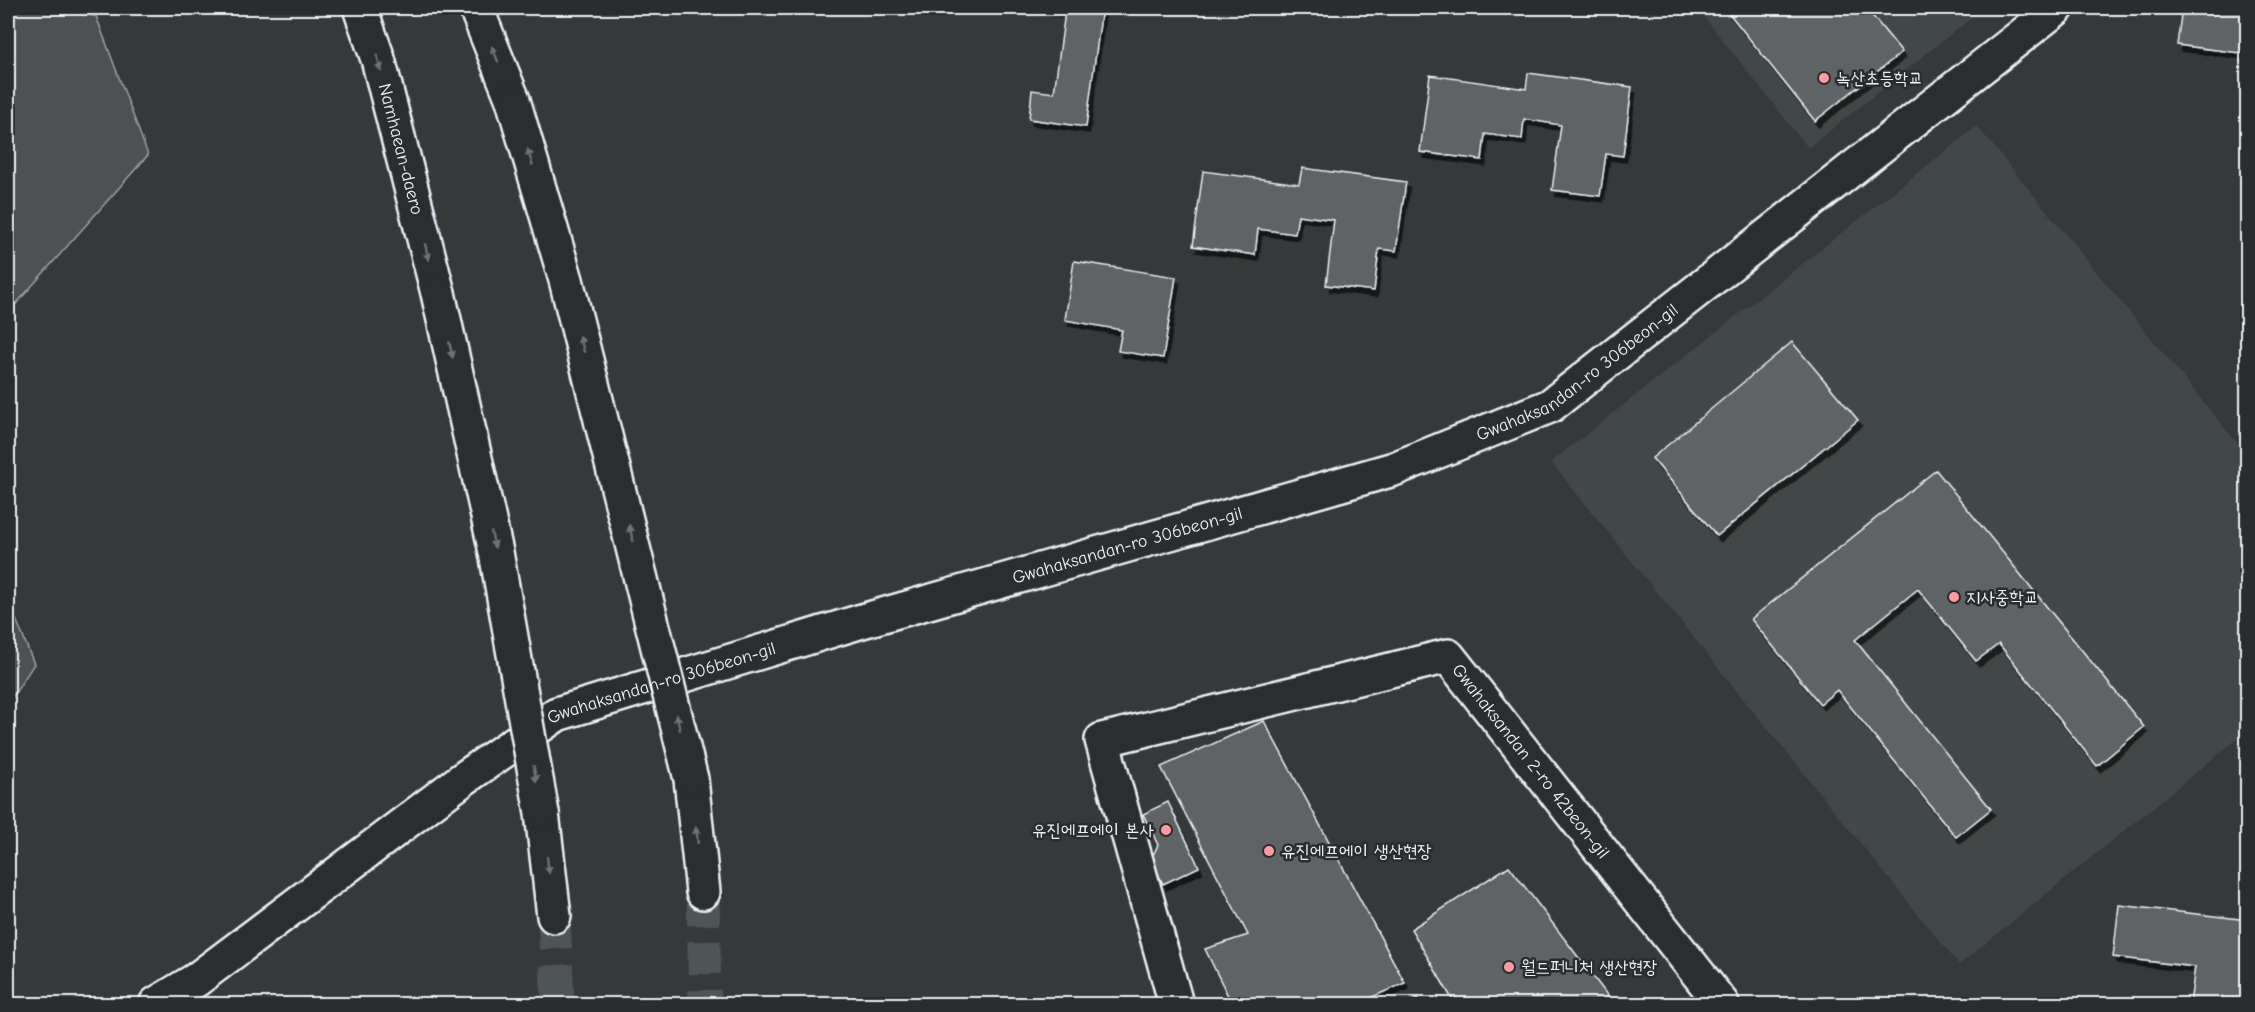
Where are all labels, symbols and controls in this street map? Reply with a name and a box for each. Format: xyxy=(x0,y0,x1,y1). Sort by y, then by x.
one-way arrow xyxy=(490,45,499,63)
one-way arrow xyxy=(375,54,384,72)
place label: 녹산초등학교 xyxy=(1836,68,1923,89)
marker: 녹산초등학교 xyxy=(1817,71,1831,85)
street label: Namhaean-daero xyxy=(374,81,428,217)
one-way arrow xyxy=(525,147,534,165)
one-way arrow xyxy=(423,243,433,261)
street label: Gwahaksandan-ro 306beon-gil xyxy=(1473,299,1682,445)
one-way arrow xyxy=(577,335,587,353)
one-way arrow xyxy=(446,341,456,359)
street label: Gwahaksandan-ro 306beon-gil xyxy=(1010,502,1245,588)
one-way arrow xyxy=(626,524,636,542)
one-way arrow xyxy=(489,531,499,550)
place label: 지사중학교 xyxy=(1966,587,2038,608)
marker: 지사중학교 xyxy=(1947,590,1961,604)
street label: Gwahaksandan-ro 306beon-gil xyxy=(543,637,778,728)
street label: Gwahaksandan 2-ro 42beon-gil xyxy=(1448,660,1614,863)
one-way arrow xyxy=(672,713,682,732)
one-way arrow xyxy=(530,764,539,783)
place label: 유진에프에이 본사 xyxy=(1032,820,1155,841)
marker: 유진에프에이 본사 xyxy=(1159,823,1173,837)
one-way arrow xyxy=(692,826,702,845)
place label: 유진에프에이 생산현장 xyxy=(1281,841,1432,862)
marker: 유진에프에이 생산현장 xyxy=(1262,844,1276,858)
one-way arrow xyxy=(543,855,553,874)
place label: 월드퍼니처 생산현장 xyxy=(1521,957,1657,978)
marker: 월드퍼니처 생산현장 xyxy=(1502,960,1516,974)

